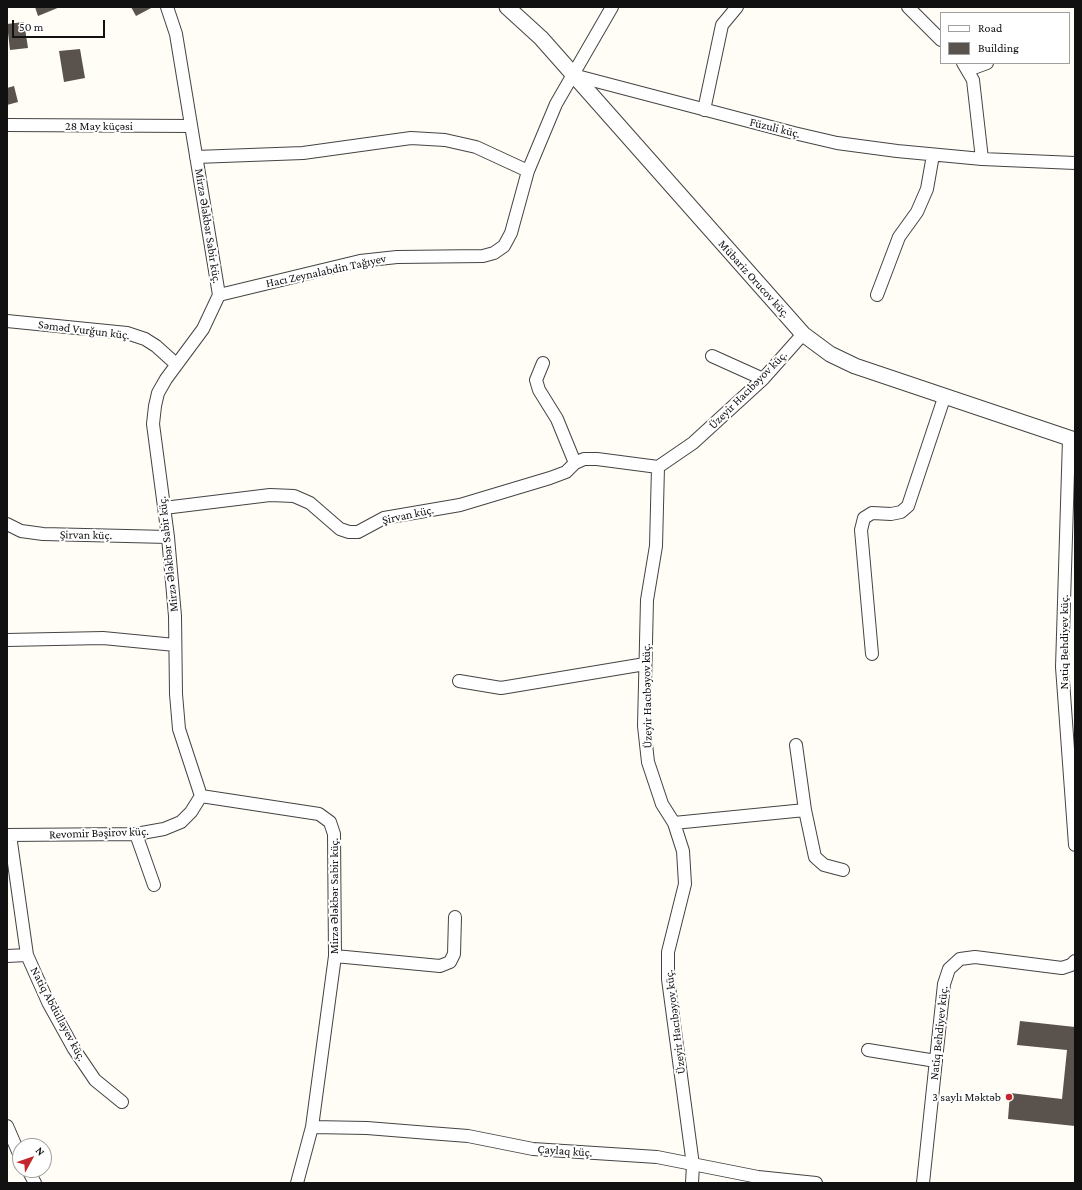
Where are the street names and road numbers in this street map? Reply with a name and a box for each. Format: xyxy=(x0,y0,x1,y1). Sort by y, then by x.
street label: Füzuli küç. xyxy=(748,115,802,141)
street label: 28 May küçəsi xyxy=(65,119,133,133)
street label: Mirzə Ələkbər Sabir küç. xyxy=(192,167,224,285)
street label: Mübariz Orucov küç. xyxy=(715,237,793,321)
street label: Hacı Zeynalabdin Tağıyev xyxy=(264,251,388,291)
street label: Səməd Vurğun küç. xyxy=(37,317,131,343)
street label: Üzeyir Hacıbəyov küç. xyxy=(706,348,790,432)
street label: Mirzə Ələkbər Sabir küç. xyxy=(155,495,181,613)
street label: Şirvan küç. xyxy=(381,502,435,528)
street label: Şirvan küç. xyxy=(60,527,112,543)
street label: Natiq Behdiyev küç. xyxy=(1057,595,1071,689)
street label: Üzeyir Hacıbəyov küç. xyxy=(639,643,655,749)
street label: Revomir Bəşirov küç. xyxy=(49,824,149,842)
street label: Mirzə Ələkbər Sabir küç. xyxy=(327,838,341,954)
street label: Natiq Abdullayev küç. xyxy=(27,964,89,1064)
street label: Üzeyir Hacıbəyov küç. xyxy=(661,969,689,1075)
street label: Natiq Behdiyev küç. xyxy=(927,985,951,1081)
street label: Çaylaq küç. xyxy=(537,1142,593,1160)

